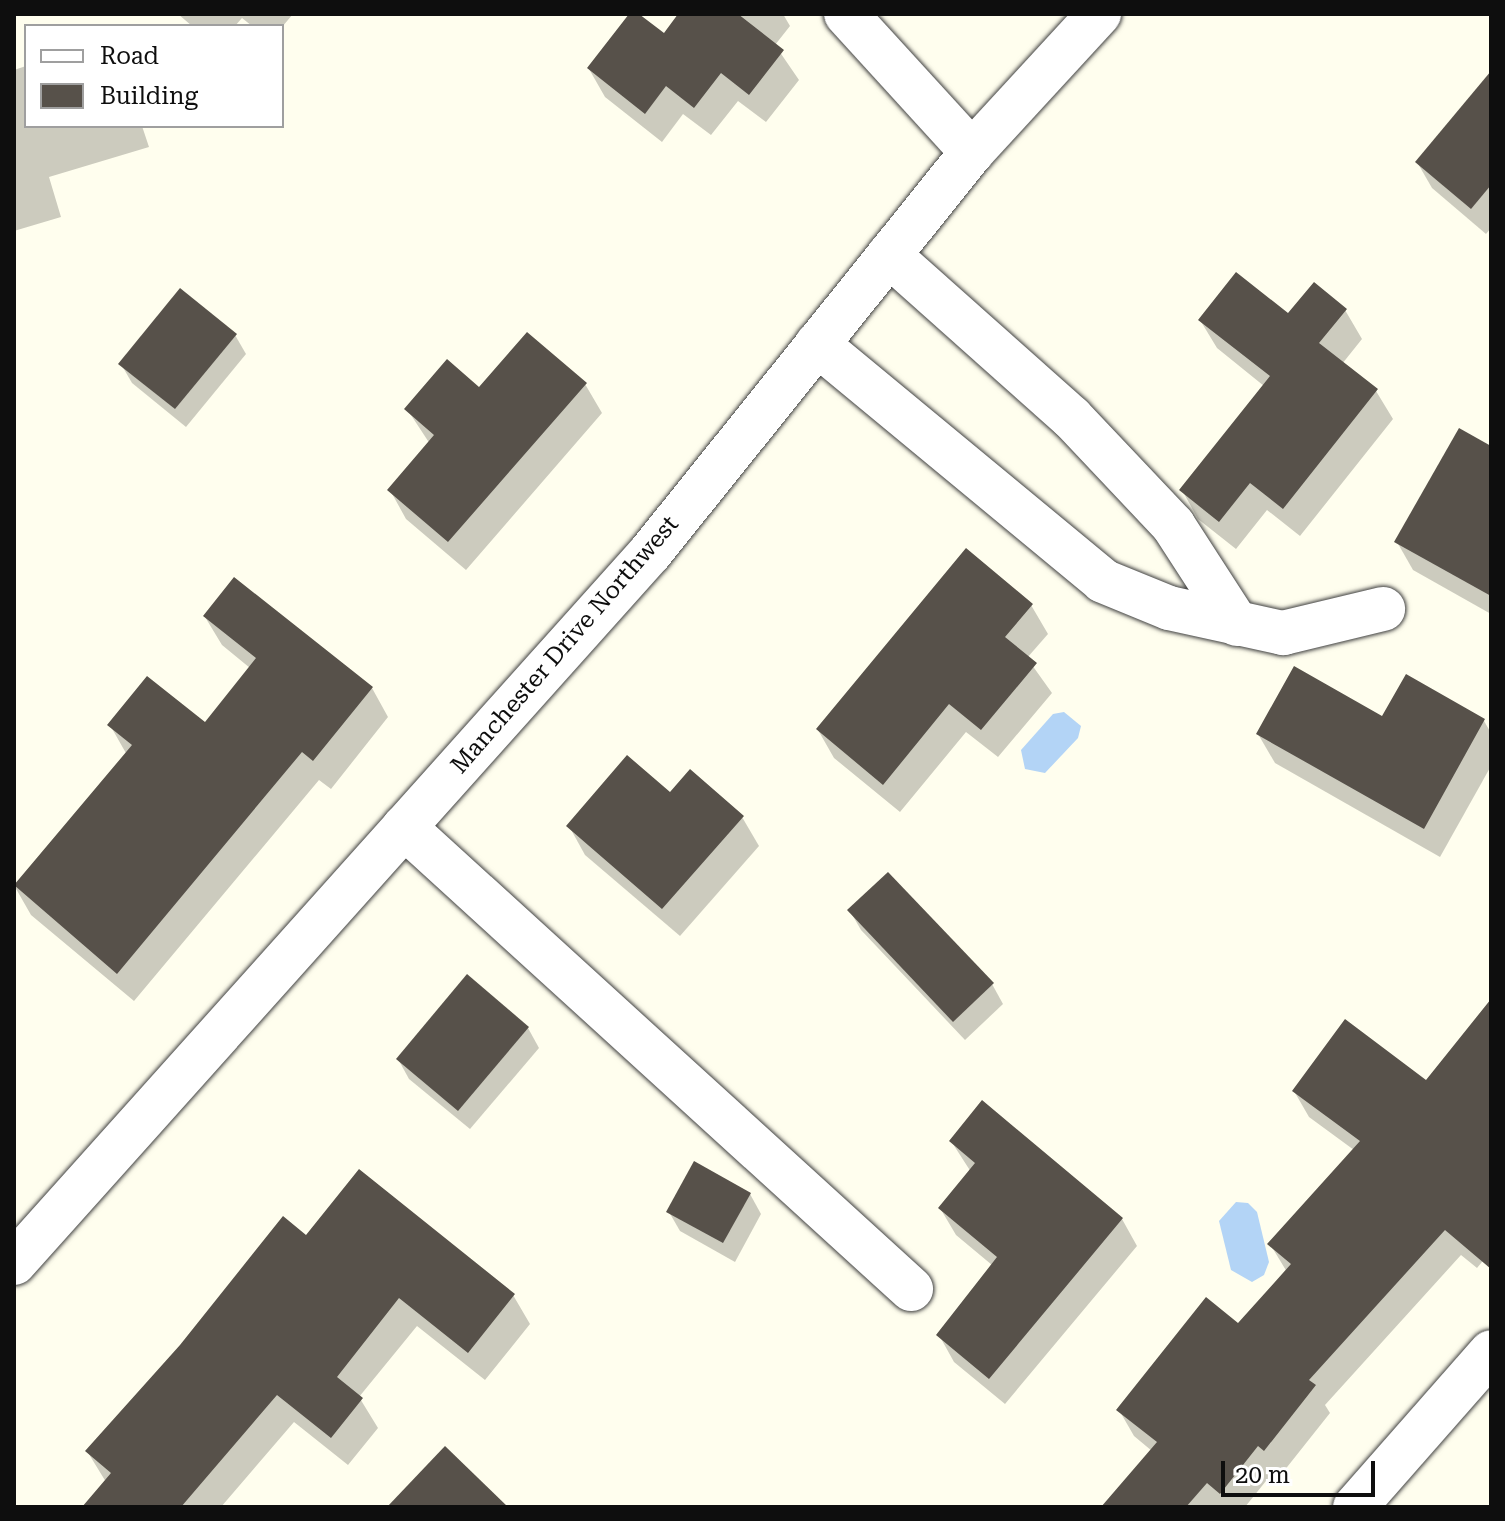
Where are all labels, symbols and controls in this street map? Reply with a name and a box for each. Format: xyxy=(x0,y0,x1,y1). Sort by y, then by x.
legend xyxy=(24,24,284,128)
text: Road xyxy=(100,42,159,70)
text: Building xyxy=(100,82,198,110)
street label: Manchester Drive Northwest xyxy=(445,510,685,780)
scale bar xyxy=(1225,1445,1379,1495)
text: 20 m xyxy=(1235,1461,1290,1489)

